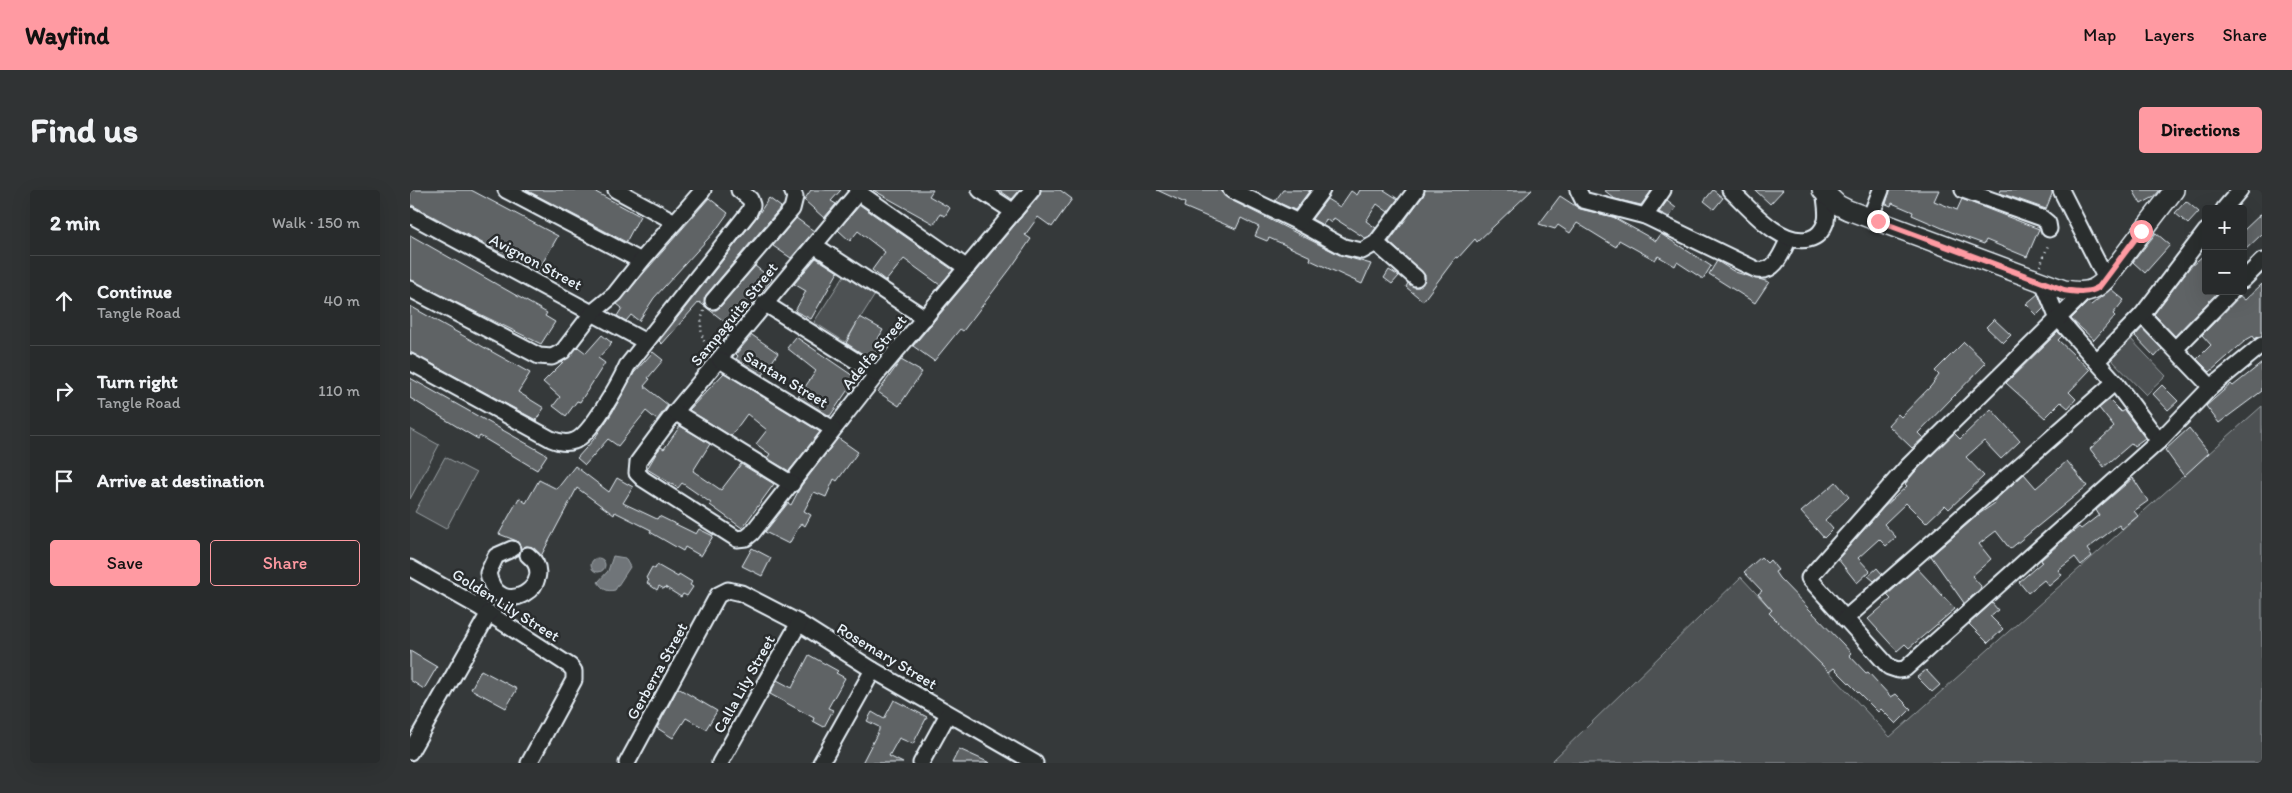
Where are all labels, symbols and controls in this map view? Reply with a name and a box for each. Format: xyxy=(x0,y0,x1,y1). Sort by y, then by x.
text: Wayfind xyxy=(25,21,109,50)
text: Map xyxy=(2083,24,2116,46)
text: Layers xyxy=(2144,24,2194,46)
text: Share xyxy=(2222,24,2267,46)
button: Directions xyxy=(2139,107,2262,153)
text: Find us xyxy=(30,109,138,151)
map controls xyxy=(2202,205,2247,295)
button: + xyxy=(2202,205,2247,250)
text: 2 min xyxy=(50,210,100,235)
route end xyxy=(1867,210,1890,233)
text: Walk · 150 m xyxy=(272,213,360,232)
route start xyxy=(2130,220,2153,243)
street label: Avignon Street xyxy=(486,230,586,294)
button: − xyxy=(2202,250,2247,295)
street label: Sampaguita Street xyxy=(686,258,782,370)
text: Continue xyxy=(97,280,172,303)
icon: ahead xyxy=(50,287,78,315)
text: 40 m xyxy=(323,291,360,310)
text: Tangle Road xyxy=(97,303,181,322)
street label: Adelfa Street xyxy=(837,311,911,393)
street label: Santan Street xyxy=(740,346,832,412)
text: Turn right xyxy=(97,370,178,393)
icon: right xyxy=(50,377,78,405)
text: 110 m xyxy=(318,381,360,400)
text: Tangle Road xyxy=(97,393,181,412)
icon: arrive xyxy=(50,467,78,495)
text: Arrive at destination xyxy=(97,469,264,492)
button: Save xyxy=(50,540,200,586)
button: Share xyxy=(210,540,360,586)
street label: Golden Lily Street xyxy=(449,564,563,646)
street label: Gerberra Street xyxy=(622,619,692,723)
street label: Rosemary Street xyxy=(833,619,941,693)
street label: Calla Lily Street xyxy=(709,632,779,736)

